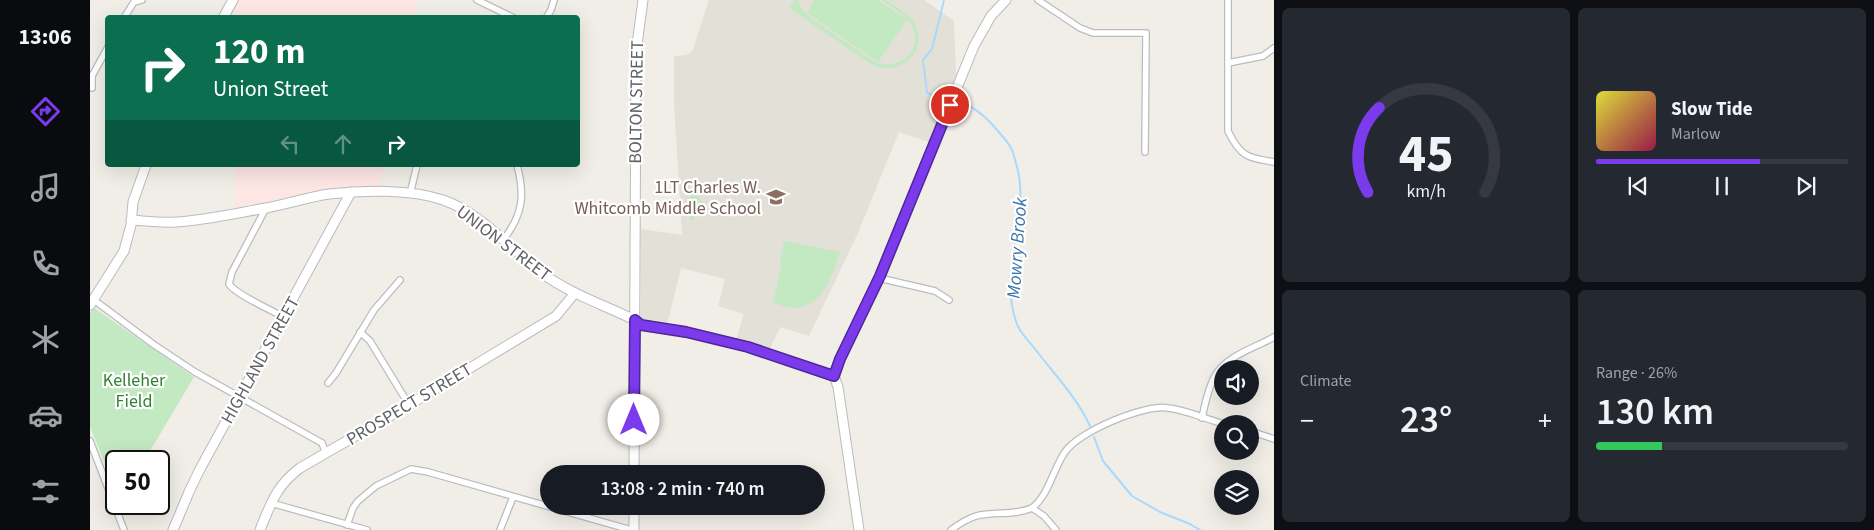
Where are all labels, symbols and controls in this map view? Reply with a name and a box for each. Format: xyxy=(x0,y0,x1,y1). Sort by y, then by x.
text: 13:06 xyxy=(18,21,72,53)
text: 120 m xyxy=(213,27,305,77)
icon: right xyxy=(130,35,195,100)
street label: BOLTON STREET xyxy=(623,40,650,164)
text: Union Street xyxy=(213,73,328,105)
pin xyxy=(929,84,971,126)
icon: arrive xyxy=(936,91,964,119)
icon: directions xyxy=(28,94,63,129)
text: Slow Tide xyxy=(1671,96,1752,123)
text: 45 xyxy=(1399,118,1453,192)
text: Marlow xyxy=(1671,123,1720,145)
icon: left xyxy=(276,130,304,158)
icon: ahead xyxy=(329,130,357,158)
icon: right xyxy=(382,130,410,158)
icon: music xyxy=(28,170,63,205)
icon: previous xyxy=(1624,172,1652,200)
icon: pause xyxy=(1708,172,1736,200)
icon: next xyxy=(1792,172,1820,200)
place label: 1LT Charles W. Whitcomb Middle School xyxy=(574,175,761,221)
text: km/h xyxy=(1406,179,1446,204)
school or university icon: 1LT Charles W. Whitcomb Middle School xyxy=(765,186,787,208)
water label: Mowry Brook xyxy=(1001,196,1035,299)
street label: UNION STREET xyxy=(451,199,557,288)
icon: phone xyxy=(28,246,63,281)
street label: HIGHLAND STREET xyxy=(215,292,306,428)
icon: climate xyxy=(28,322,63,357)
street label: PROSPECT STREET xyxy=(342,357,477,452)
map controls xyxy=(1214,360,1259,515)
button: sound xyxy=(1214,360,1259,405)
text: Range · 26% xyxy=(1596,362,1677,384)
park label: Kelleher Field xyxy=(103,368,166,414)
text: Climate xyxy=(1300,370,1351,392)
text: 130 km xyxy=(1596,385,1714,439)
position arrow xyxy=(607,393,659,445)
text: 23° xyxy=(1400,393,1452,447)
icon: car xyxy=(28,398,63,433)
text: − xyxy=(1300,401,1314,441)
text: + xyxy=(1538,401,1552,441)
button: search xyxy=(1214,415,1259,460)
speed limit sign: 50 xyxy=(105,450,170,515)
button: layers xyxy=(1214,470,1259,515)
icon: filters xyxy=(28,474,63,509)
text: 13:08 · 2 min · 740 m xyxy=(600,476,765,503)

